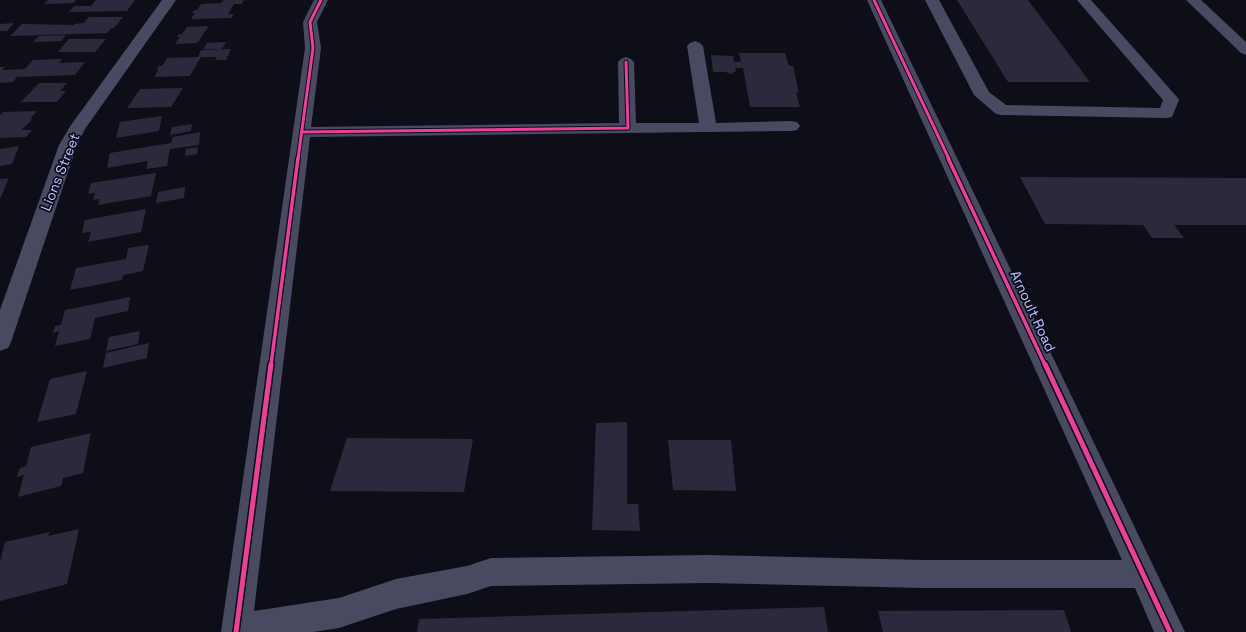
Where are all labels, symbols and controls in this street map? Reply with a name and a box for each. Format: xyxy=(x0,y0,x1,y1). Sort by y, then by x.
street label: Lions Street xyxy=(36,131,84,213)
street label: Arnoult Road xyxy=(1006,267,1060,355)

